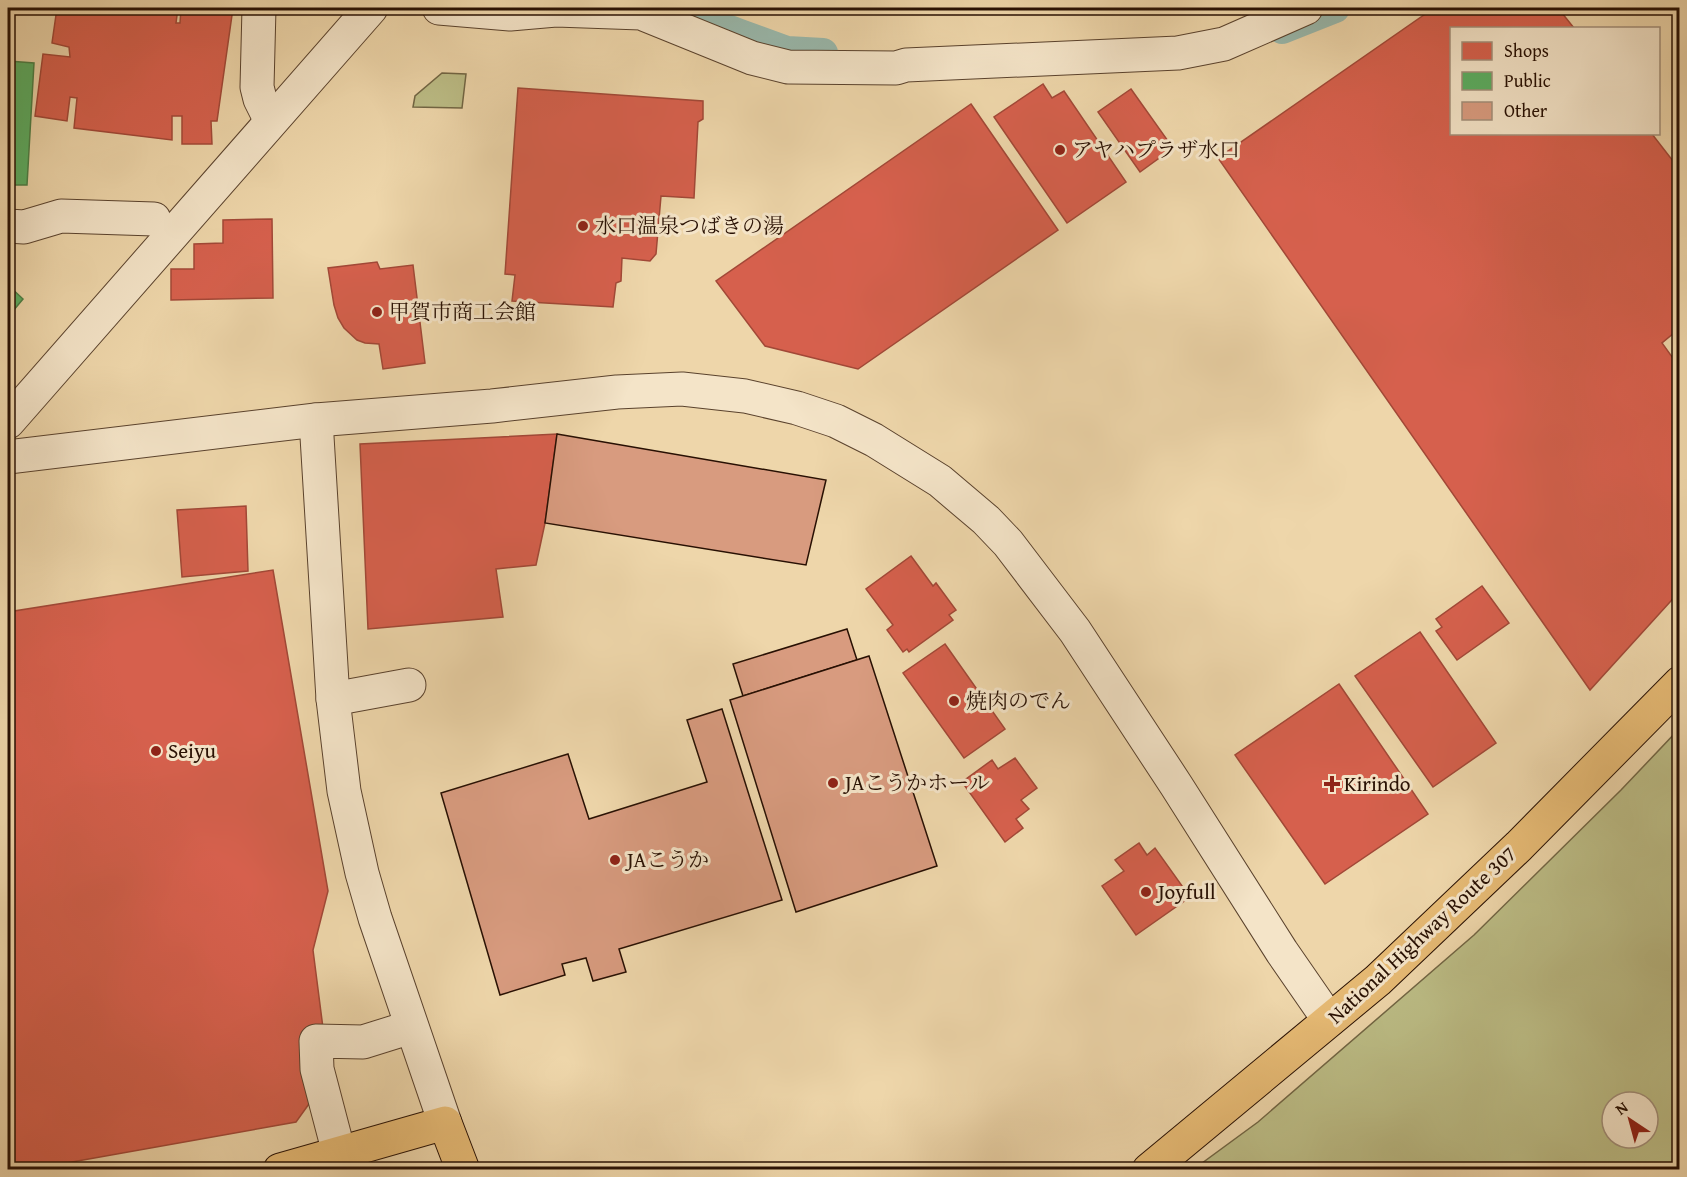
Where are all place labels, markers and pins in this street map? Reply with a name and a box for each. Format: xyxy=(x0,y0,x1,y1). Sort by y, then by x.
place label: アヤハプラザ水口 xyxy=(1072,134,1240,165)
marker: アヤハプラザ水口 xyxy=(1053,143,1067,157)
place label: 水口温泉つばきの湯 xyxy=(595,210,784,241)
marker: 水口温泉つばきの湯 xyxy=(576,219,590,233)
place label: 甲賀市商工会館 xyxy=(389,296,536,327)
marker: 甲賀市商工会館 xyxy=(370,305,384,319)
place label: 焼肉のでん xyxy=(966,685,1071,716)
marker: 焼肉のでん xyxy=(947,694,961,708)
place label: Seiyu xyxy=(168,735,216,766)
marker: Seiyu xyxy=(149,744,163,758)
place label: JAこうかホール xyxy=(842,767,990,798)
place label: Kirindo xyxy=(1344,768,1411,799)
marker: JAこうかホール xyxy=(826,776,840,790)
marker: Kirindo xyxy=(1325,777,1339,791)
place label: JAこうか xyxy=(624,844,709,875)
marker: JAこうか xyxy=(608,853,622,867)
place label: Joyfull xyxy=(1155,876,1216,907)
marker: Joyfull xyxy=(1139,885,1153,899)

